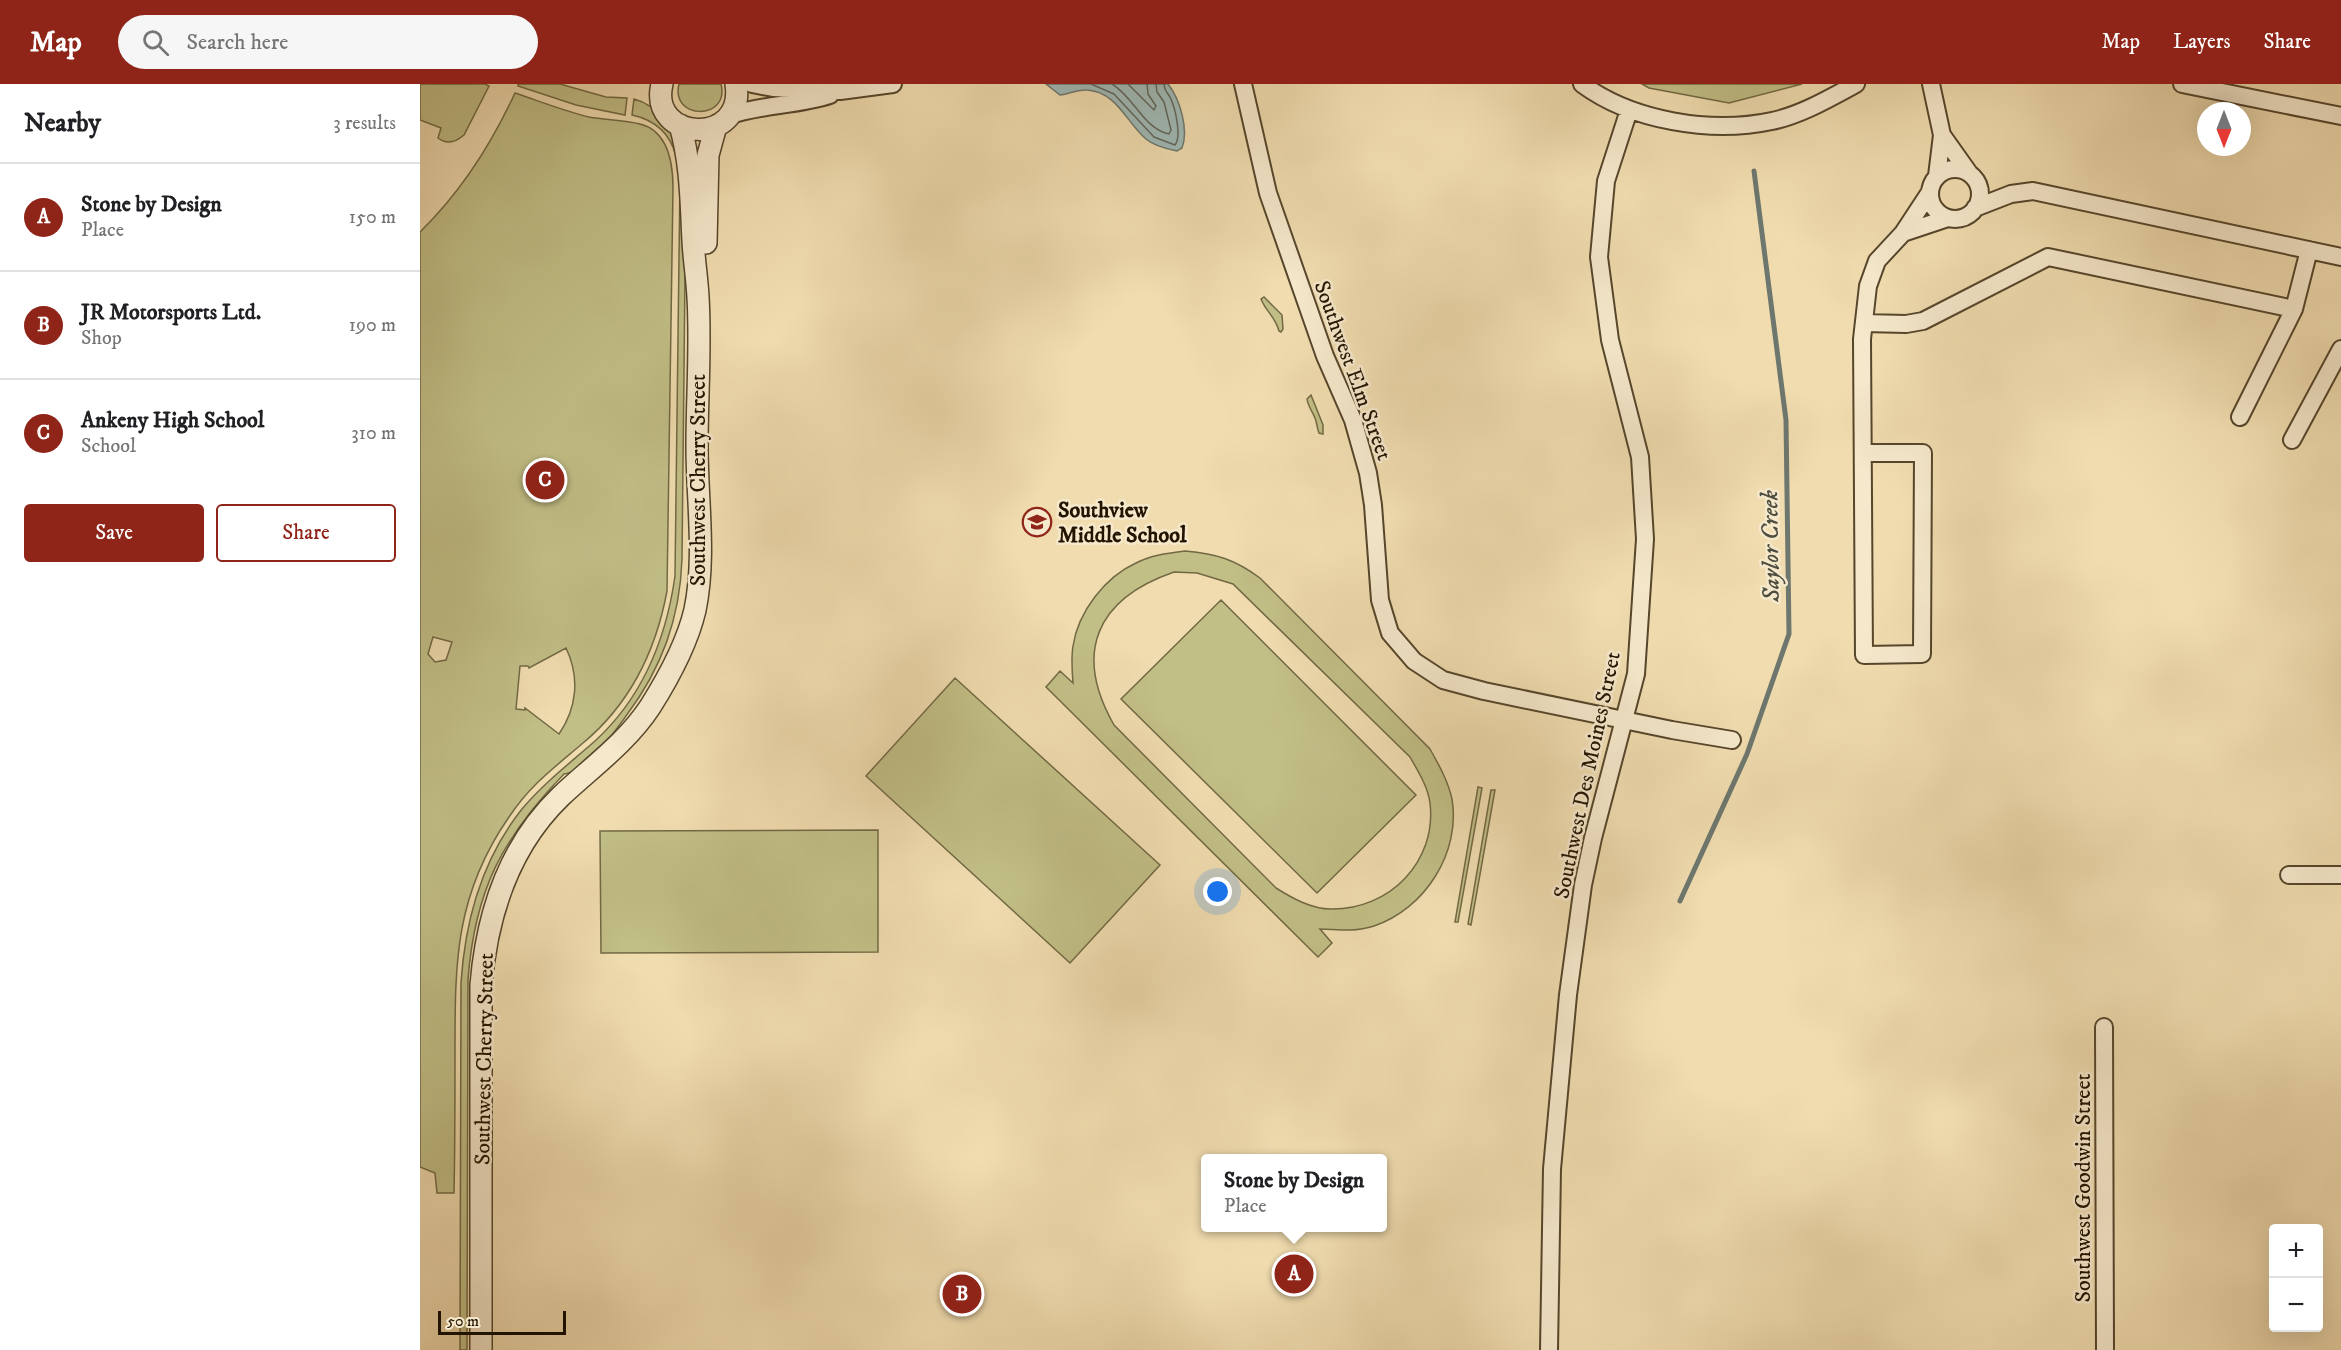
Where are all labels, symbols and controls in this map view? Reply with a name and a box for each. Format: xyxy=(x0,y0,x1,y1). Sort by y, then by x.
search box xyxy=(118,15,538,69)
text: Map xyxy=(30,25,82,60)
icon: search xyxy=(139,26,172,59)
text: Search here xyxy=(187,29,288,56)
text: Map xyxy=(2101,29,2140,55)
text: Layers xyxy=(2173,29,2231,55)
text: Share xyxy=(2264,29,2311,55)
north arrow xyxy=(2197,102,2251,156)
text: Nearby xyxy=(24,107,101,140)
text: 3 results xyxy=(333,111,396,136)
text: Stone by Design xyxy=(81,191,222,218)
text: A xyxy=(37,205,50,230)
text: 150 m xyxy=(349,205,396,230)
text: Place xyxy=(81,218,124,243)
street label: Southwest Elm Street xyxy=(1308,277,1398,464)
text: JR Motorsports Ltd. xyxy=(81,299,261,326)
text: B xyxy=(37,313,50,338)
text: 190 m xyxy=(349,313,396,338)
text: Shop xyxy=(81,326,122,351)
street label: Southwest Cherry Street xyxy=(685,374,712,586)
text: Ankeny High School xyxy=(81,407,264,434)
text: C xyxy=(37,421,50,446)
text: 310 m xyxy=(351,421,396,446)
text: School xyxy=(81,434,136,459)
pin: C xyxy=(526,458,564,502)
water label: Saylor Creek xyxy=(1755,490,1787,603)
place label: Southview Middle School xyxy=(1058,497,1187,549)
button: Save xyxy=(24,504,204,562)
button: Share xyxy=(216,504,396,562)
school or university icon: Southview Middle School xyxy=(1021,506,1053,538)
street label: Southwest Des Moines Street xyxy=(1548,649,1627,901)
your location xyxy=(1203,877,1232,906)
street label: Southwest Cherry Street xyxy=(469,953,500,1165)
street label: Southwest Goodwin Street xyxy=(2070,1073,2097,1303)
popup xyxy=(1201,1154,1387,1232)
text: Stone by Design xyxy=(1224,1167,1364,1194)
text: Place xyxy=(1224,1194,1267,1219)
map controls xyxy=(2269,1224,2323,1332)
button: + xyxy=(2269,1224,2323,1278)
pin: A xyxy=(1274,1252,1314,1296)
pin: B xyxy=(942,1272,982,1316)
button: − xyxy=(2269,1278,2323,1332)
scale bar xyxy=(438,1308,566,1336)
text: 50 m xyxy=(447,1311,479,1331)

